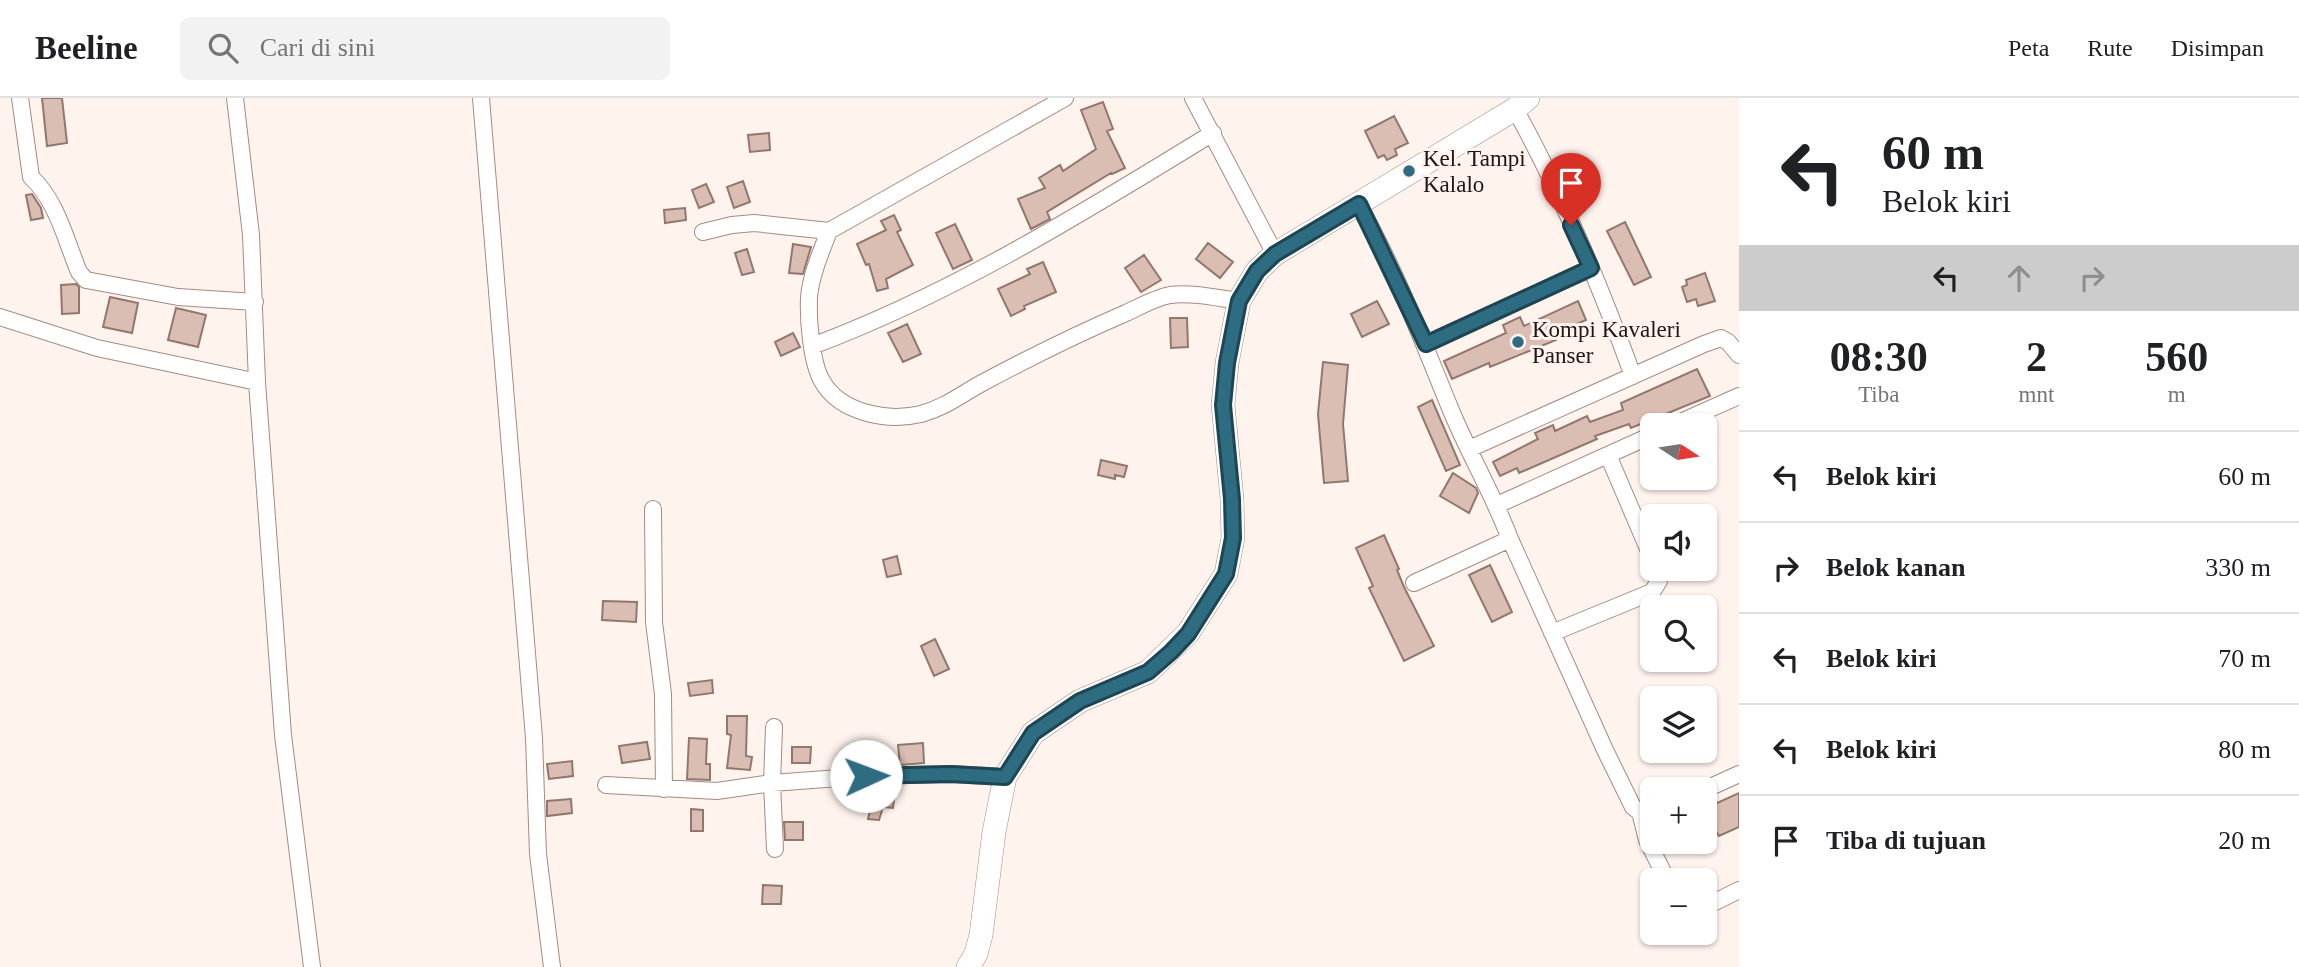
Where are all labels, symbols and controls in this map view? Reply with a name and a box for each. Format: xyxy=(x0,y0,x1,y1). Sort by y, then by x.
search box xyxy=(180,17,670,80)
icon: search xyxy=(204,29,242,67)
text: Beeline xyxy=(35,30,138,66)
text: Cari di sini xyxy=(260,33,375,62)
text: Peta xyxy=(2008,35,2049,61)
text: Rute xyxy=(2087,35,2133,61)
text: Disimpan xyxy=(2171,35,2264,61)
text: 60 m xyxy=(1882,125,1984,180)
icon: left xyxy=(1767,126,1858,217)
place label: Kel. Tampi Kalalo xyxy=(1423,146,1526,197)
pin xyxy=(1541,153,1601,225)
marker: Kel. Tampi Kalalo xyxy=(1401,163,1417,179)
icon: arrive xyxy=(1552,164,1590,202)
text: Belok kiri xyxy=(1882,183,2011,219)
icon: left xyxy=(1927,259,1965,297)
icon: ahead xyxy=(2000,259,2038,297)
icon: right xyxy=(2073,259,2111,297)
place label: Kompi Kavaleri Panser xyxy=(1532,317,1681,368)
marker: Kompi Kavaleri Panser xyxy=(1510,334,1526,350)
text: 08:30 xyxy=(1830,334,1928,380)
text: 2 xyxy=(2026,334,2047,380)
text: 560 xyxy=(2145,334,2208,380)
text: Tiba xyxy=(1858,382,1899,407)
text: mnt xyxy=(2019,382,2054,407)
text: m xyxy=(2168,382,2186,407)
north arrow xyxy=(1640,413,1717,490)
map controls xyxy=(1640,413,1717,945)
icon: left xyxy=(1767,458,1805,496)
text: Belok kiri xyxy=(1826,462,1937,491)
text: 60 m xyxy=(2218,462,2271,491)
button: sound xyxy=(1640,504,1717,581)
icon: right xyxy=(1767,549,1805,587)
text: Belok kanan xyxy=(1826,553,1965,582)
text: 330 m xyxy=(2205,553,2271,582)
button: search xyxy=(1640,595,1717,672)
icon: left xyxy=(1767,640,1805,678)
text: Belok kiri xyxy=(1826,644,1937,673)
text: 70 m xyxy=(2218,644,2271,673)
button: layers xyxy=(1640,686,1717,763)
icon: left xyxy=(1767,731,1805,769)
text: Belok kiri xyxy=(1826,735,1937,764)
text: 80 m xyxy=(2218,735,2271,764)
position arrow xyxy=(829,739,903,813)
button: + xyxy=(1640,777,1717,854)
icon: arrive xyxy=(1767,822,1805,860)
text: Tiba di tujuan xyxy=(1826,826,1986,855)
text: 20 m xyxy=(2218,826,2271,855)
button: − xyxy=(1640,868,1717,945)

